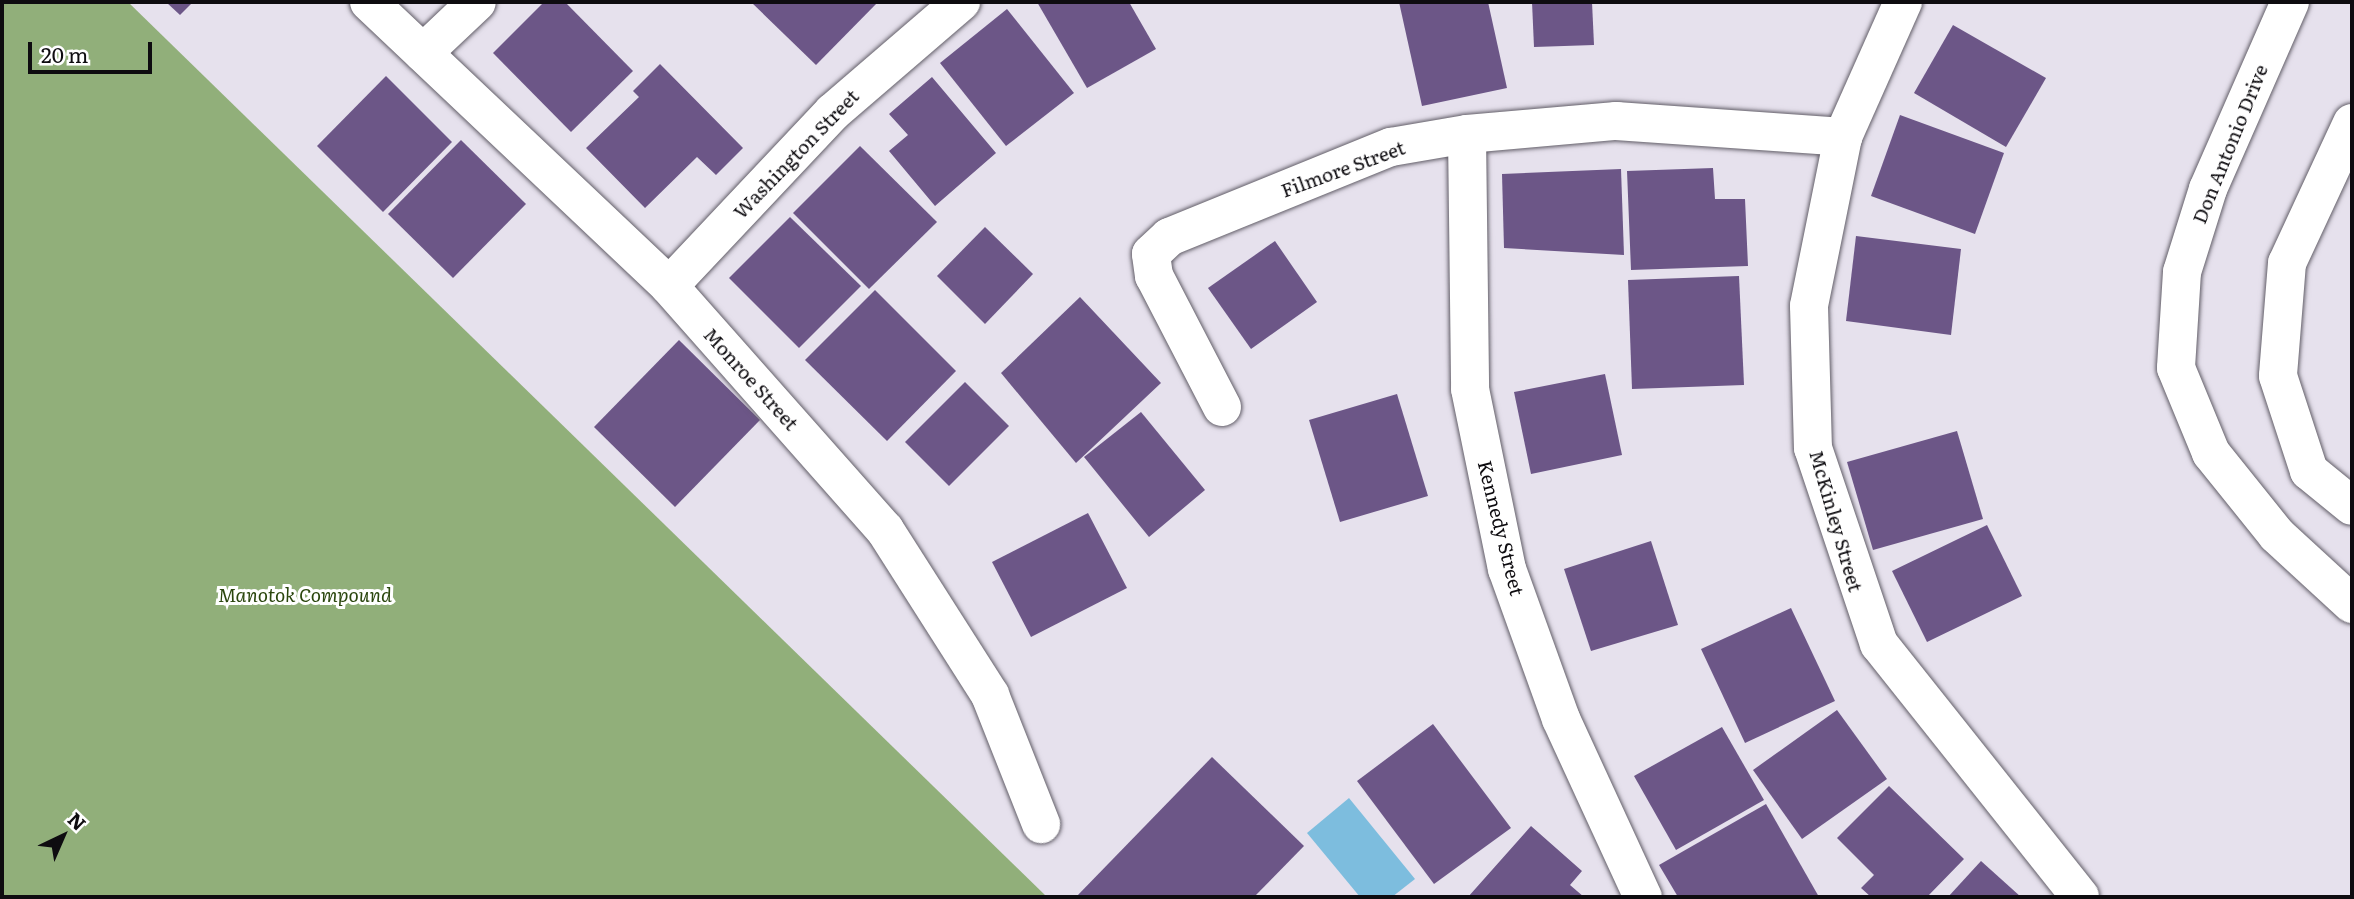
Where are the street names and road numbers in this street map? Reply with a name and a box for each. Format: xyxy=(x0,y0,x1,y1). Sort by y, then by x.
street label: Don Antonio Drive xyxy=(2188,61,2272,227)
street label: Washington Street xyxy=(729,85,863,223)
street label: Filmore Street xyxy=(1278,136,1408,202)
street label: Monroe Street xyxy=(699,323,803,435)
street label: McKinley Street xyxy=(1805,448,1867,594)
street label: Kennedy Street xyxy=(1473,458,1529,598)

